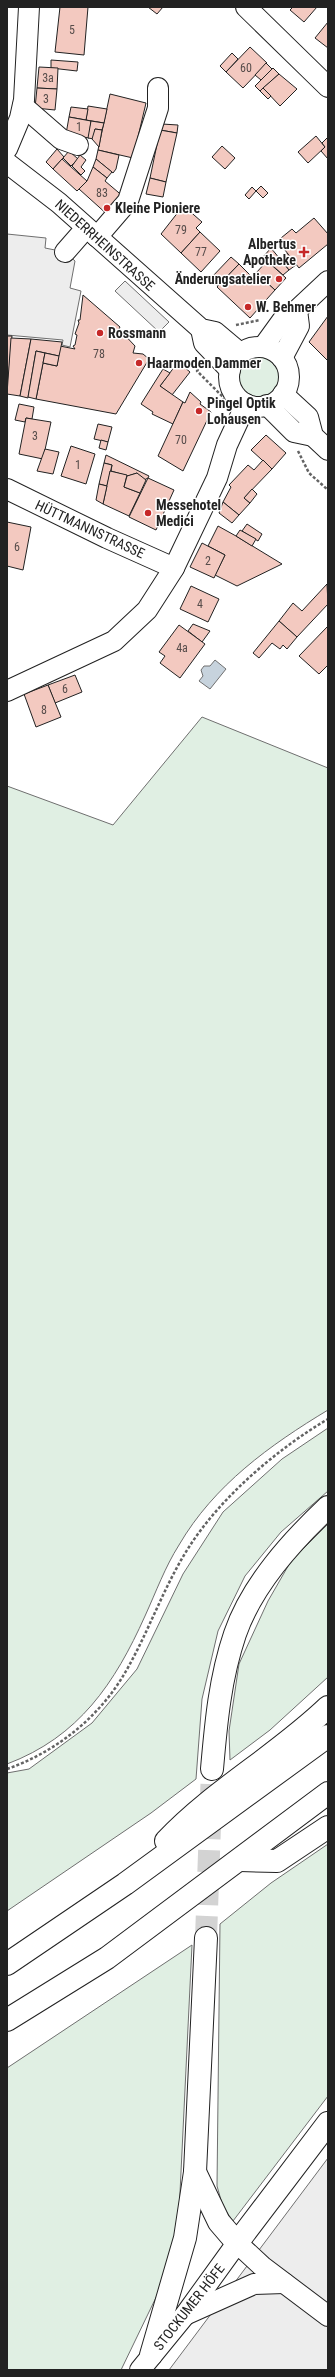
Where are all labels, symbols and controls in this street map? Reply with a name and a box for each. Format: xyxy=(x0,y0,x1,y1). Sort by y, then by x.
house number: 5 xyxy=(69,23,75,37)
house number: 60 xyxy=(240,61,252,75)
house number: 3a xyxy=(42,71,54,85)
house number: 3 xyxy=(43,92,49,106)
house number: 1 xyxy=(76,120,82,134)
house number: 83 xyxy=(96,186,108,200)
street label: NIEDERRHEINSTRASSE xyxy=(52,196,158,294)
place label: Kleine Pioniere xyxy=(115,200,200,216)
marker: Kleine Pioniere xyxy=(102,203,112,213)
house number: 79 xyxy=(175,223,187,237)
place label: Albertus Apotheke xyxy=(243,236,296,268)
house number: 77 xyxy=(195,245,207,259)
marker: Albertus Apotheke xyxy=(299,247,309,257)
place label: Änderungsatelier xyxy=(175,271,271,287)
marker: Änderungsatelier xyxy=(274,274,284,284)
place label: W. Behmer xyxy=(256,299,316,315)
marker: W. Behmer xyxy=(243,302,253,312)
place label: Rossmann xyxy=(108,325,166,341)
marker: Rossmann xyxy=(95,328,105,338)
house number: 78 xyxy=(93,347,105,361)
place label: Haarmoden Dammer xyxy=(147,355,261,371)
marker: Haarmoden Dammer xyxy=(134,358,144,368)
place label: Pingel Optik Lohausen xyxy=(207,395,276,427)
marker: Pingel Optik Lohausen xyxy=(194,406,204,416)
house number: 3 xyxy=(32,429,38,443)
house number: 70 xyxy=(175,433,187,447)
house number: 1 xyxy=(75,458,81,472)
street label: HÜTTMANNSTRASSE xyxy=(33,497,147,561)
place label: Messehotel Medici xyxy=(156,497,221,529)
marker: Messehotel Medici xyxy=(143,508,153,518)
house number: 6 xyxy=(14,540,20,554)
house number: 2 xyxy=(205,554,211,568)
house number: 4 xyxy=(197,597,203,611)
house number: 4a xyxy=(176,641,188,655)
house number: 6 xyxy=(62,682,68,696)
house number: 8 xyxy=(41,703,47,717)
street label: STOCKUMER HÖFE xyxy=(150,2261,228,2353)

